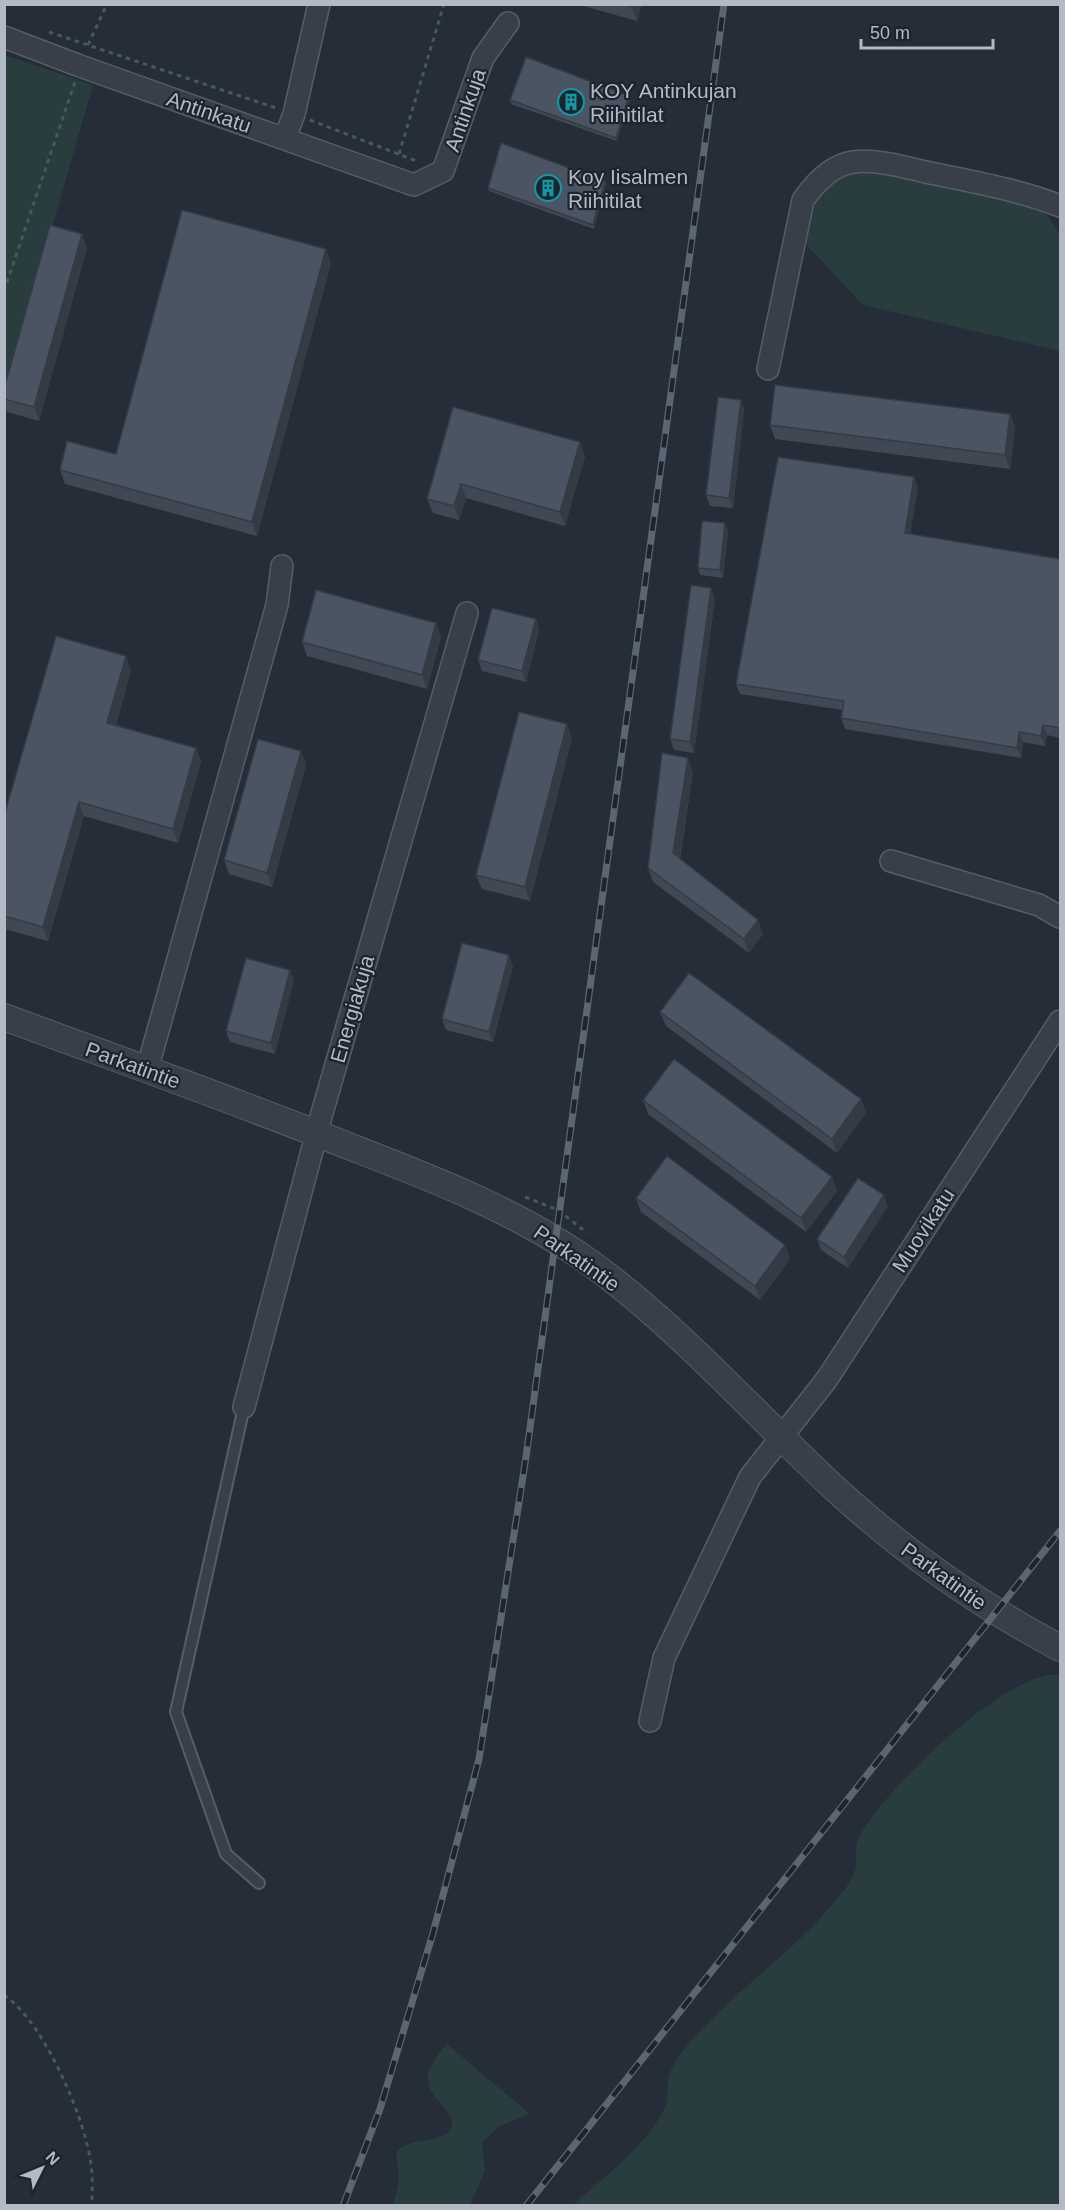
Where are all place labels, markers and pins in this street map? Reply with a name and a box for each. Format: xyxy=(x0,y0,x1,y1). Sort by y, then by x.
place label: KOY Antinkujan Riihitilat xyxy=(590,79,737,126)
building icon: KOY Antinkujan Riihitilat xyxy=(556,87,586,117)
place label: Koy Iisalmen Riihitilat xyxy=(568,165,688,212)
building icon: Koy Iisalmen Riihitilat xyxy=(533,173,563,203)

